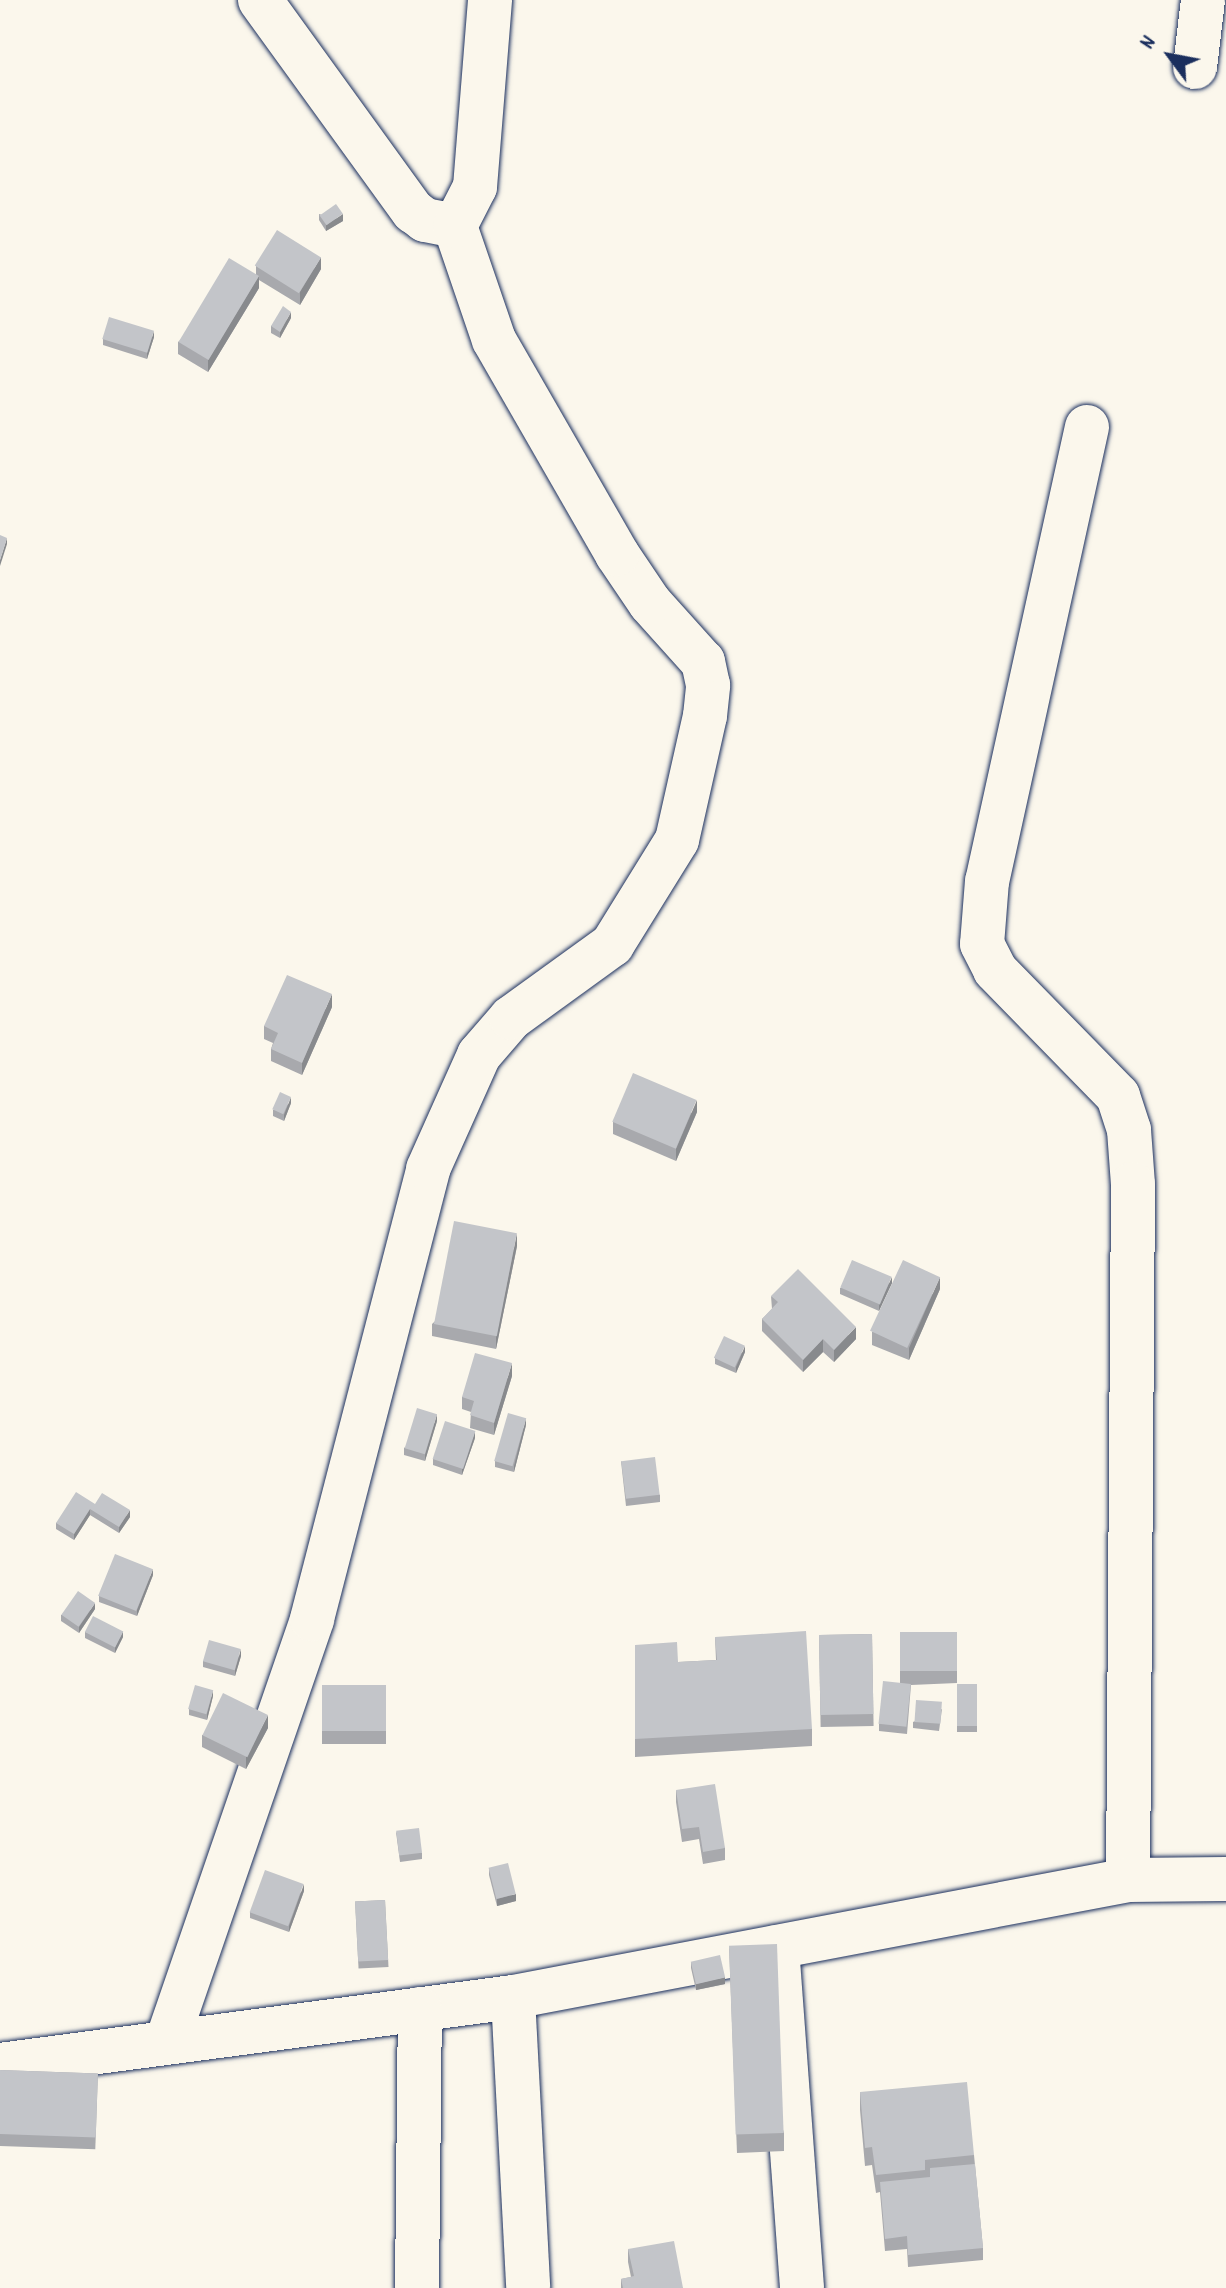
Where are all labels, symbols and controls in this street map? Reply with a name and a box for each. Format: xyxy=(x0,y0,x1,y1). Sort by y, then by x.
north arrow xyxy=(1130,16,1210,96)
text: N xyxy=(1133,30,1165,56)

